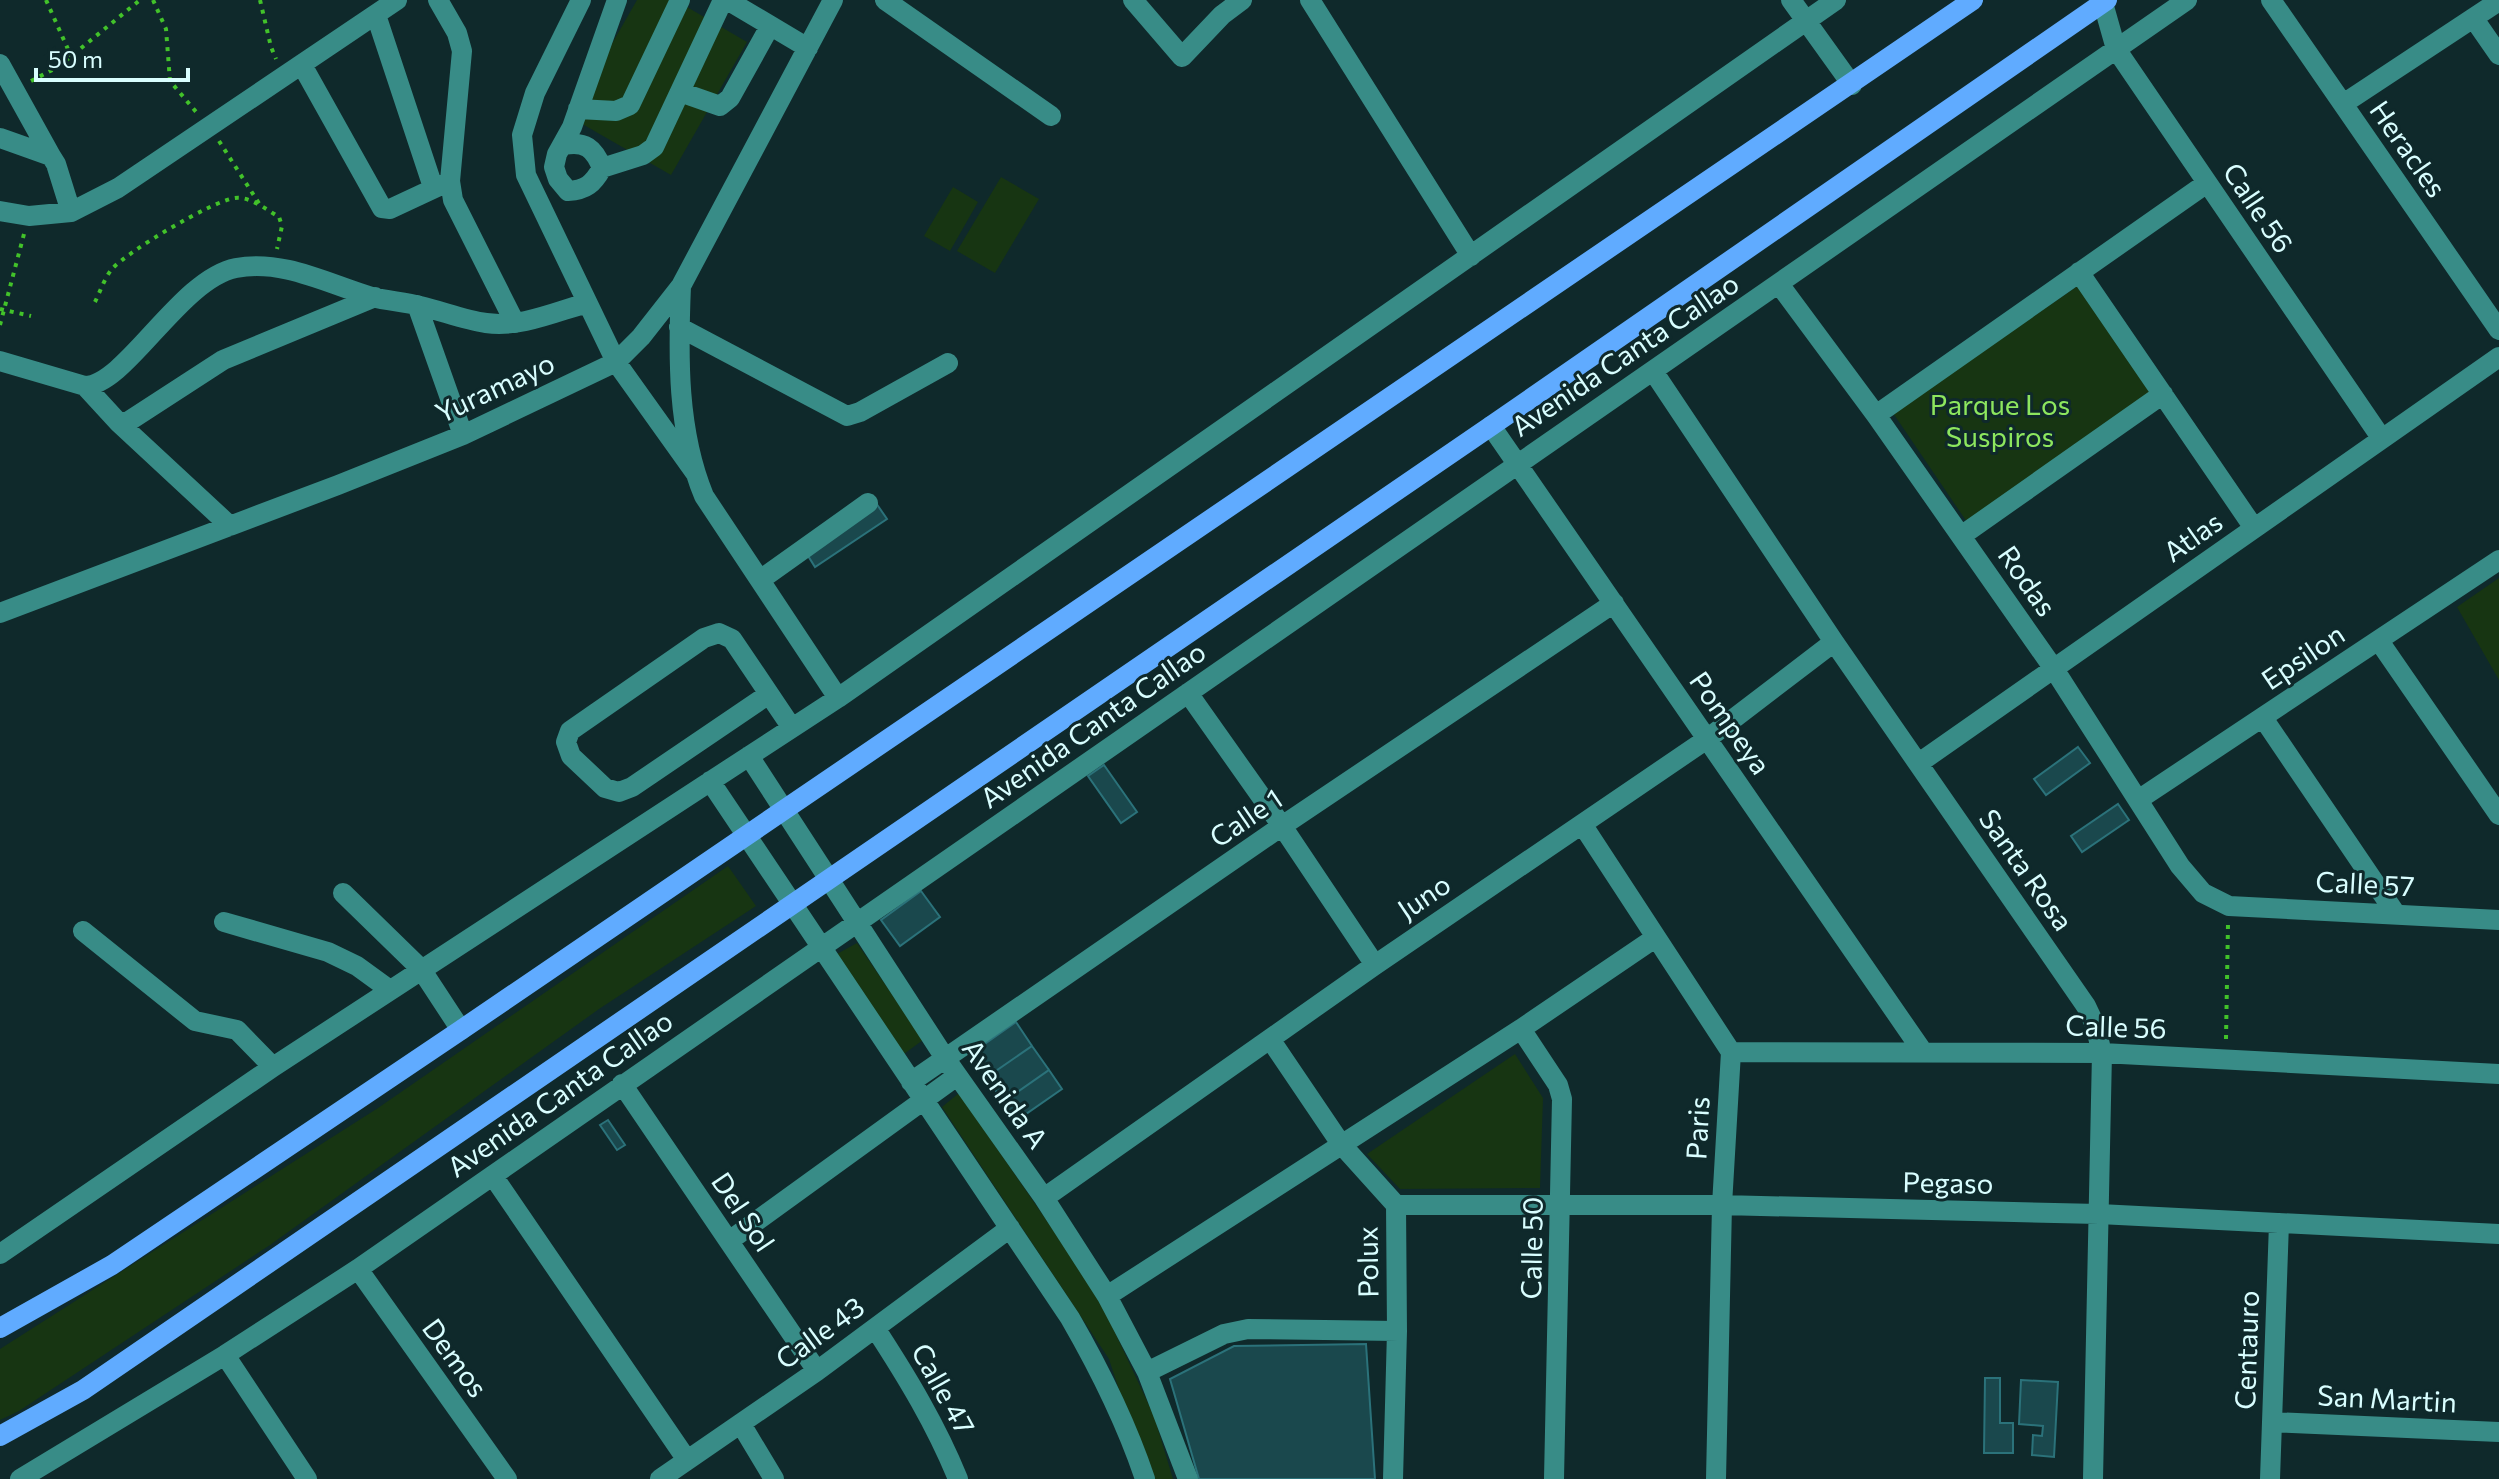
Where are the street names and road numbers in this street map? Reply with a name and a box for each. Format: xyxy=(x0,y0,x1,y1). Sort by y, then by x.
street label: Heracles xyxy=(2363,94,2454,203)
street label: Calle 56 xyxy=(2216,156,2301,259)
street label: Avenida Canta Callao xyxy=(1504,265,1745,443)
street label: Yuramayo xyxy=(430,345,559,429)
street label: Atlas xyxy=(2156,504,2228,569)
street label: Rodas xyxy=(1991,539,2064,622)
street label: Epsilon xyxy=(2254,616,2350,696)
street label: Avenida Canta Callao xyxy=(973,634,1212,815)
street label: Pompeya xyxy=(1683,664,1779,781)
street label: Calle 1 xyxy=(1203,781,1288,854)
street label: Santa Rosa xyxy=(1973,802,2081,937)
street label: Calle 57 xyxy=(2315,863,2415,903)
street label: Juno xyxy=(1390,866,1456,926)
street label: Avenida Canta Callao xyxy=(440,1003,679,1184)
street label: Calle 56 xyxy=(2065,1007,2167,1045)
street label: Avenida A xyxy=(956,1032,1056,1155)
street label: Paris xyxy=(1678,1095,1716,1160)
street label: Pegaso xyxy=(1902,1164,1994,1200)
street label: Del Sol xyxy=(705,1165,783,1257)
street label: Calle 50 xyxy=(1513,1196,1549,1300)
street label: Polux xyxy=(1349,1226,1385,1298)
street label: Calle 43 xyxy=(769,1289,870,1376)
street label: Centauro xyxy=(2227,1290,2265,1410)
street label: Demos xyxy=(416,1311,496,1403)
street label: Calle 47 xyxy=(905,1337,983,1440)
street label: San Martin xyxy=(2316,1377,2458,1419)

